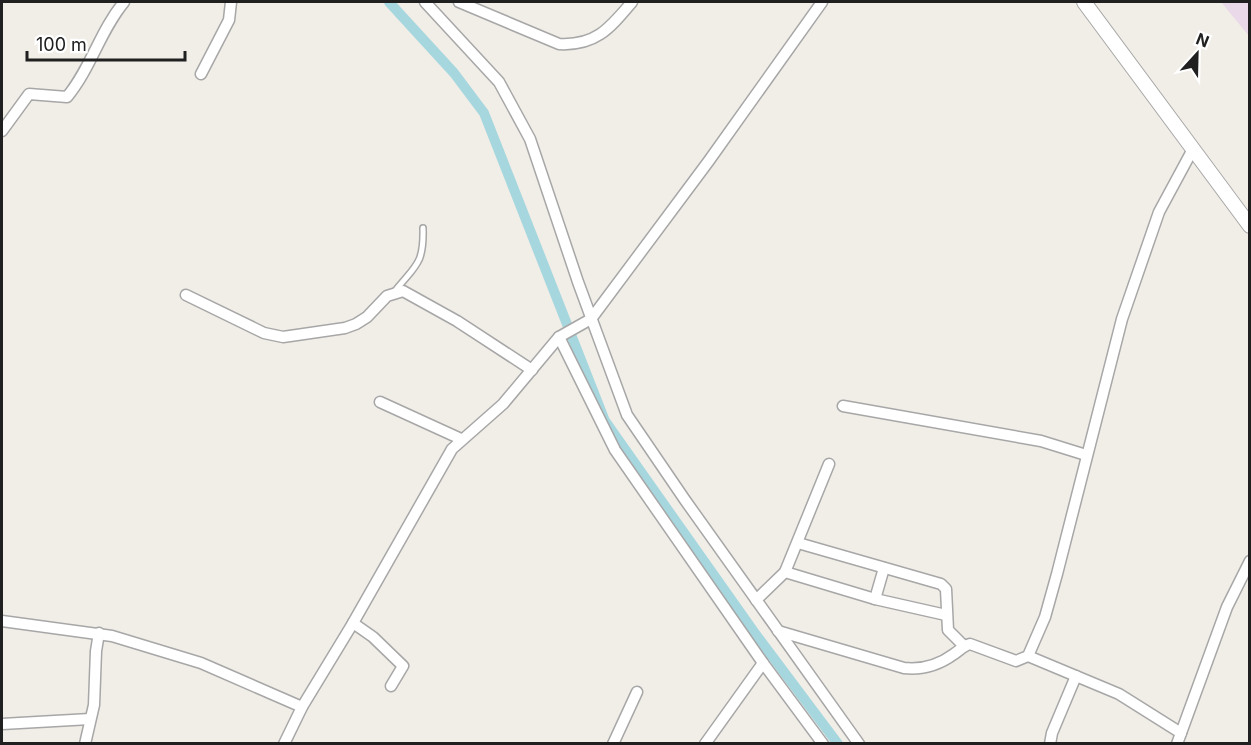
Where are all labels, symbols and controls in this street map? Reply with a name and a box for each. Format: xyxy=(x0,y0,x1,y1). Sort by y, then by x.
scale bar xyxy=(27,24,184,62)
north arrow xyxy=(1167,24,1227,84)
text: N xyxy=(1193,29,1212,52)
text: 100 m xyxy=(36,34,87,55)

